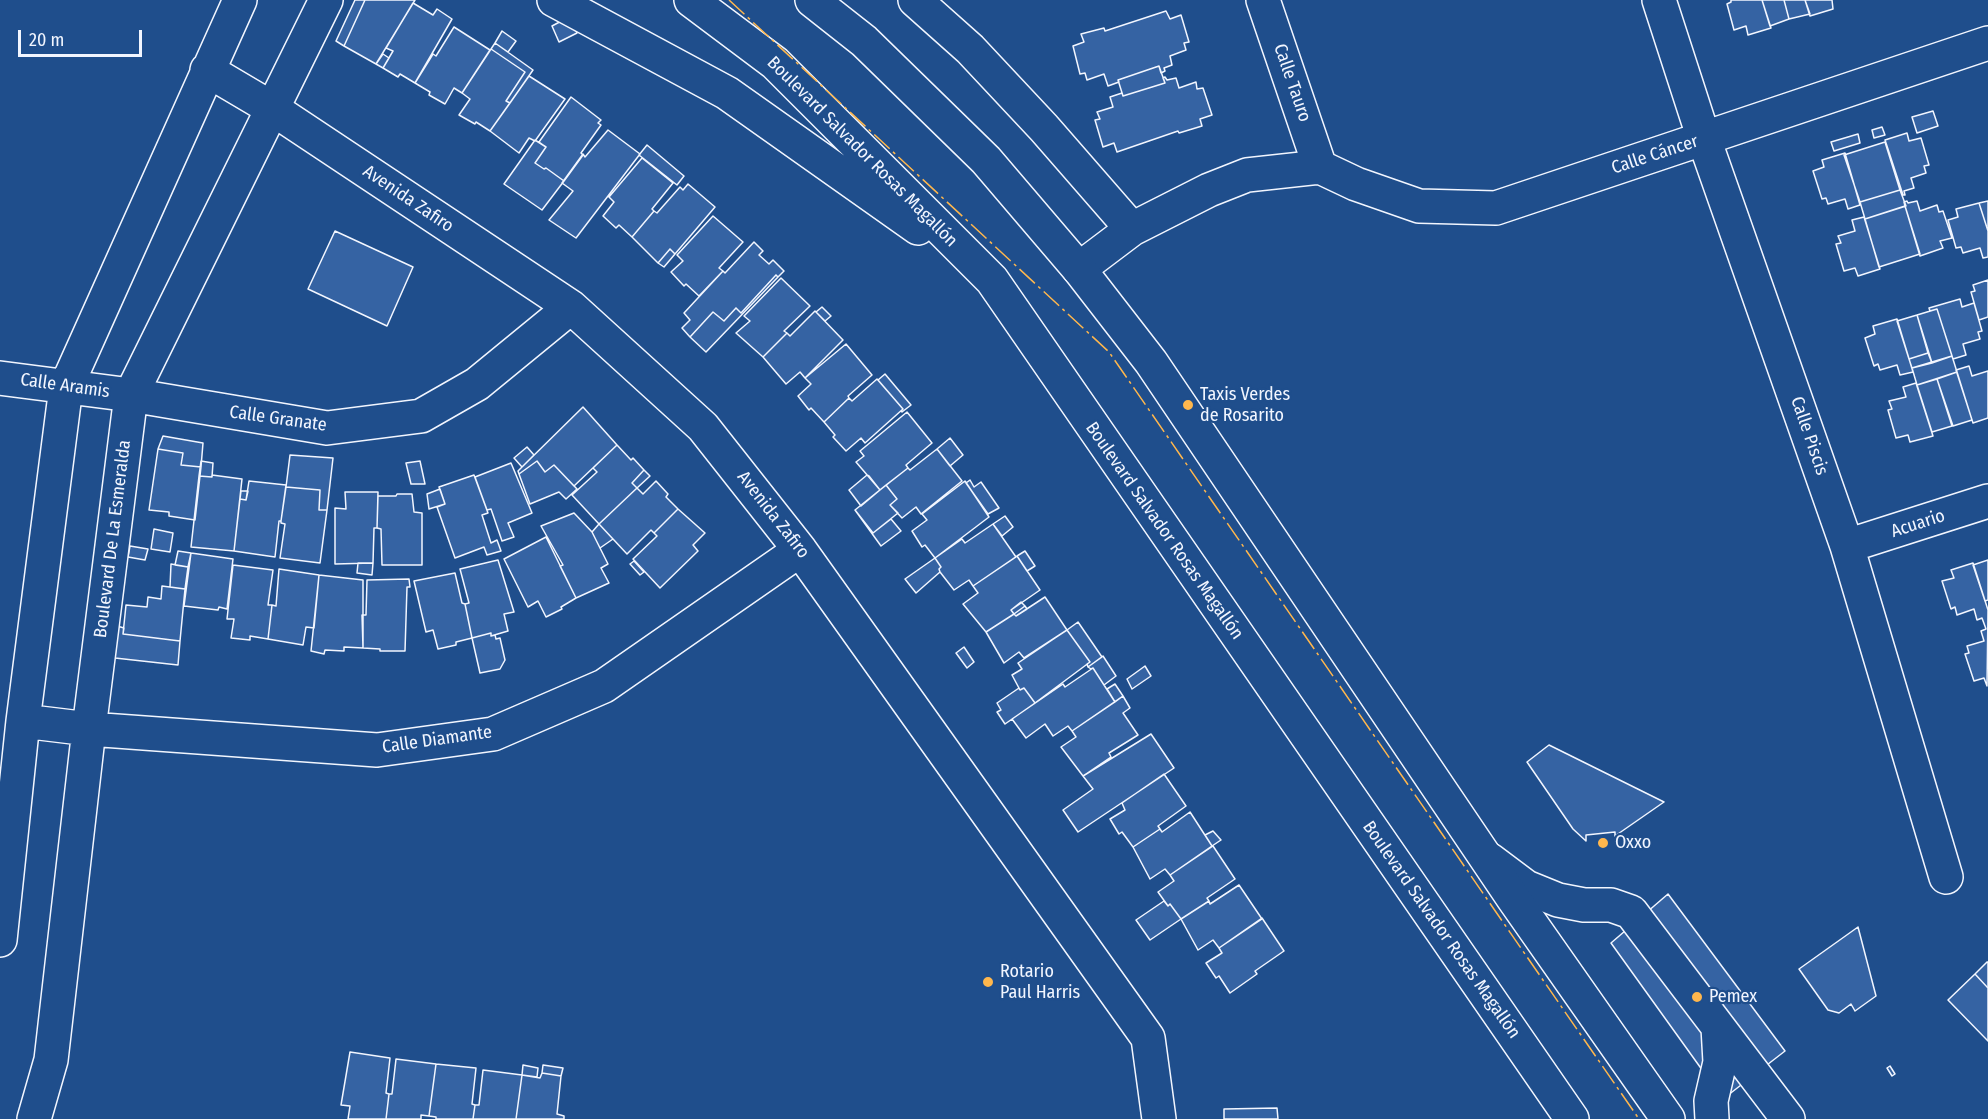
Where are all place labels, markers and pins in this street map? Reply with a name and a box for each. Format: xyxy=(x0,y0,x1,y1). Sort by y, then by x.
place label: Taxis Verdes de Rosarito xyxy=(1200,384,1290,426)
marker: Taxis Verdes de Rosarito xyxy=(1181,398,1195,412)
place label: Oxxo xyxy=(1615,832,1651,854)
marker: Oxxo xyxy=(1596,836,1610,850)
place label: Rotario Paul Harris xyxy=(1000,961,1080,1004)
marker: Rotario Paul Harris xyxy=(981,975,995,989)
place label: Pemex xyxy=(1709,986,1757,1008)
marker: Pemex xyxy=(1690,990,1704,1004)

